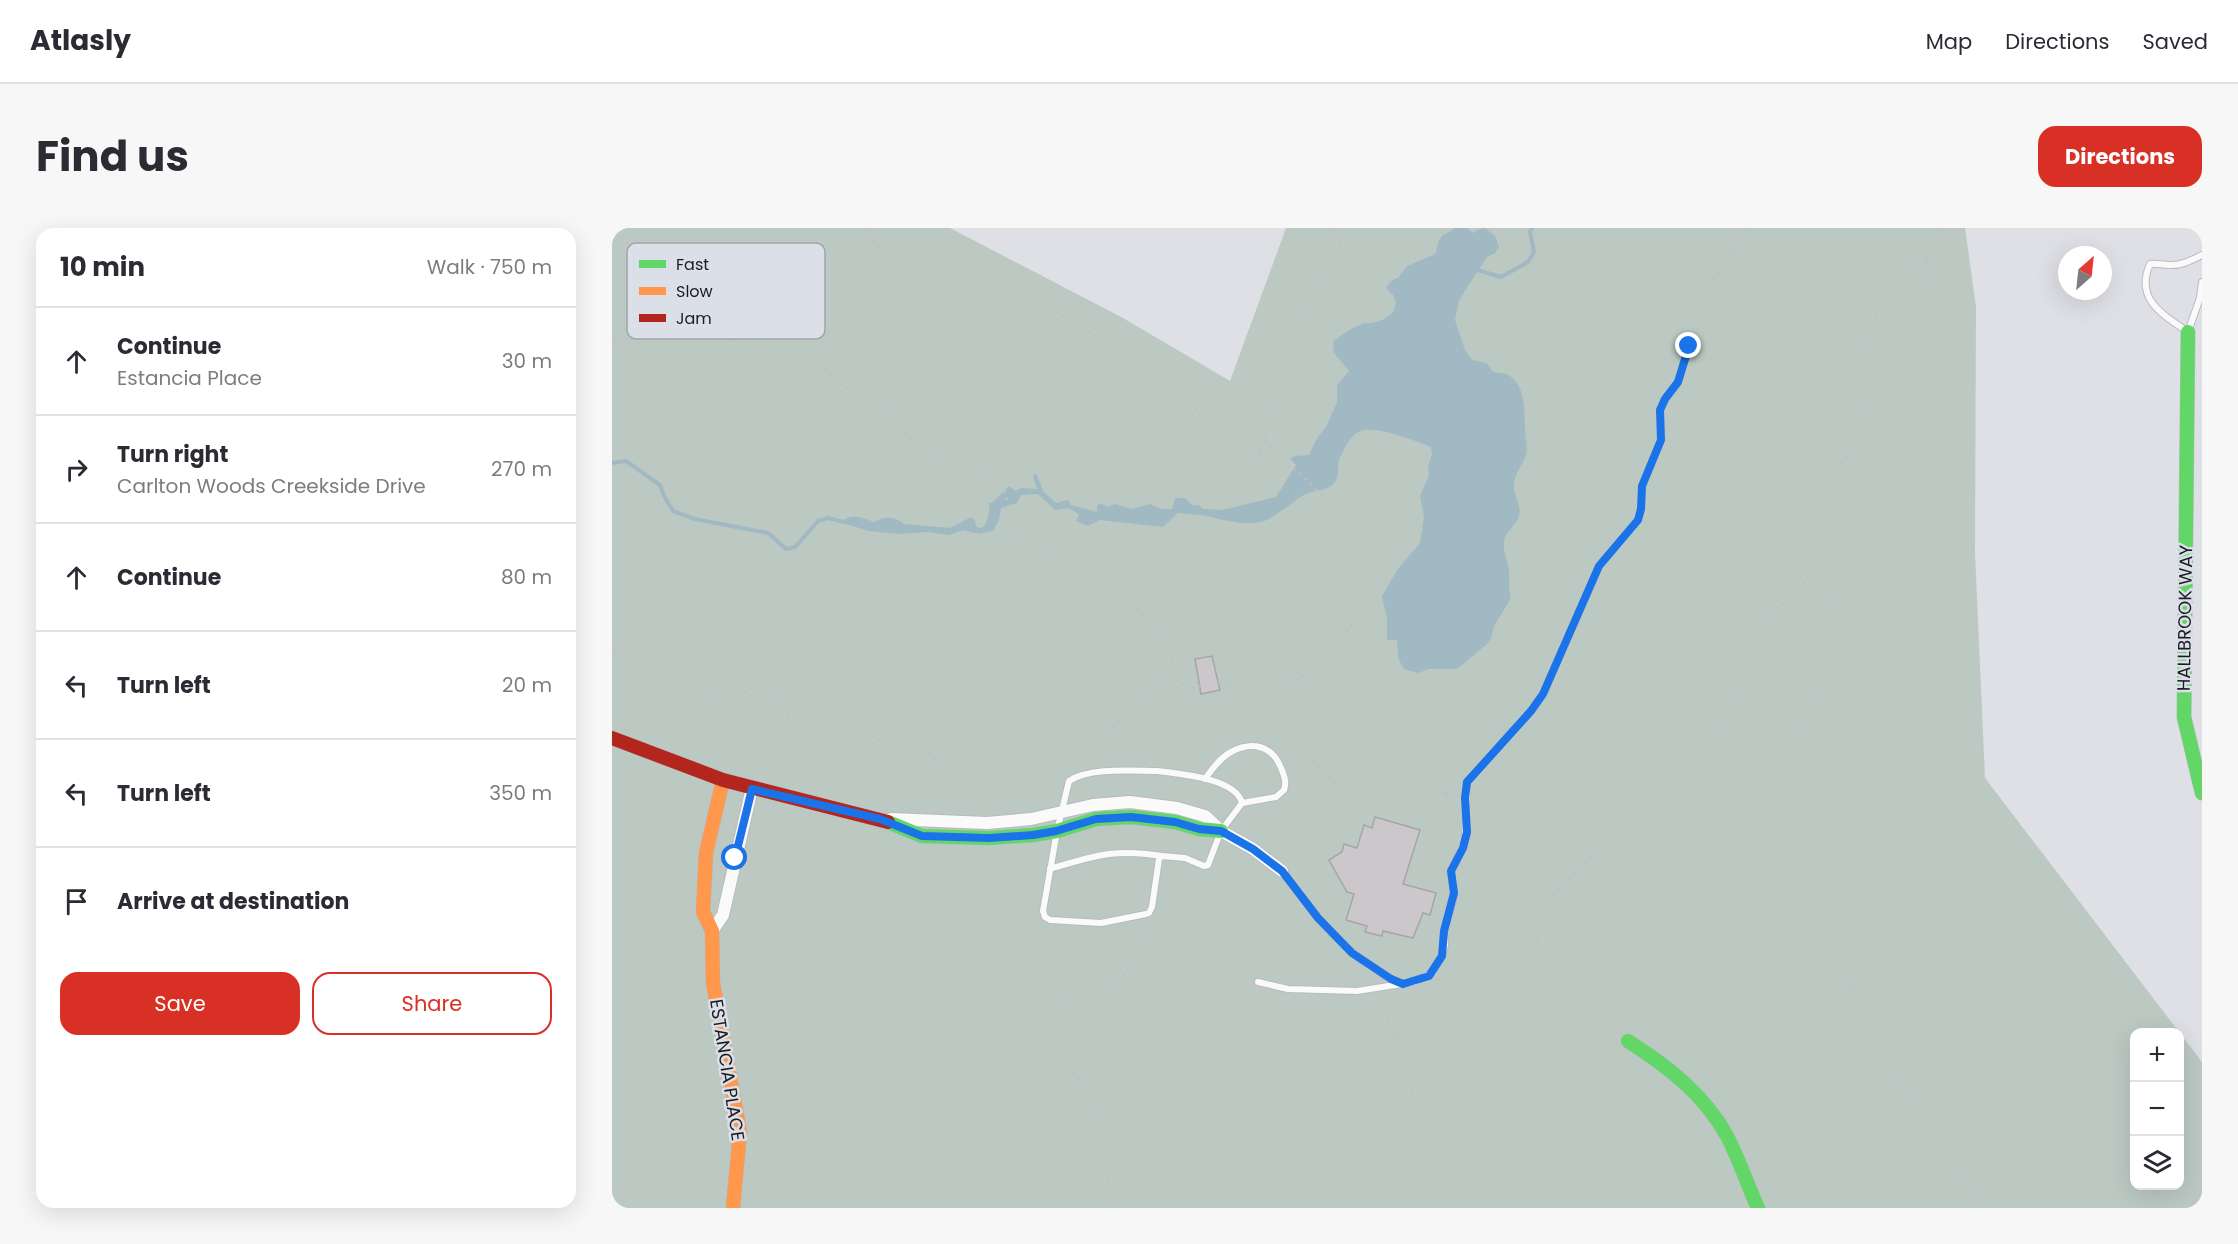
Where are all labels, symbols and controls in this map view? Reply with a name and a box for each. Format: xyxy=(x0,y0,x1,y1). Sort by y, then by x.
text: Atlasly xyxy=(30,21,131,60)
text: Map xyxy=(1926,27,1972,56)
text: Directions xyxy=(2005,27,2109,56)
text: Saved xyxy=(2142,27,2208,56)
button: Directions xyxy=(2038,126,2202,187)
text: Find us xyxy=(36,127,189,186)
legend xyxy=(627,243,825,339)
north arrow xyxy=(2058,246,2112,300)
text: 10 min xyxy=(60,249,145,285)
text: Walk · 750 m xyxy=(427,253,552,281)
text: Fast xyxy=(676,253,709,276)
text: Slow xyxy=(676,280,713,303)
text: Jam xyxy=(676,307,712,330)
text: Continue xyxy=(117,331,221,362)
route end xyxy=(1675,332,1701,358)
icon: ahead xyxy=(60,345,93,378)
text: 30 m xyxy=(502,347,552,375)
text: Estancia Place xyxy=(117,364,262,392)
text: Turn right xyxy=(117,439,228,470)
icon: right xyxy=(60,453,93,486)
text: 270 m xyxy=(491,455,552,483)
text: Carlton Woods Creekside Drive xyxy=(117,472,426,500)
street label: HALLBROOK WAY xyxy=(2171,544,2198,691)
icon: ahead xyxy=(60,561,93,594)
text: Continue xyxy=(117,562,221,593)
text: 80 m xyxy=(501,563,552,591)
icon: left xyxy=(60,669,93,702)
text: Turn left xyxy=(117,670,211,701)
text: 20 m xyxy=(502,671,552,699)
icon: left xyxy=(60,777,93,810)
text: Turn left xyxy=(117,778,211,809)
text: 350 m xyxy=(489,779,552,807)
route start xyxy=(721,844,747,870)
icon: arrive xyxy=(60,885,93,918)
text: Arrive at destination xyxy=(117,886,349,917)
button: Save xyxy=(60,972,300,1035)
button: Share xyxy=(312,972,552,1035)
street label: ESTANCIA PLACE xyxy=(704,997,751,1143)
map controls xyxy=(2130,1028,2184,1190)
button: + xyxy=(2130,1028,2184,1082)
button: − xyxy=(2130,1082,2184,1136)
button: layers xyxy=(2130,1136,2184,1190)

